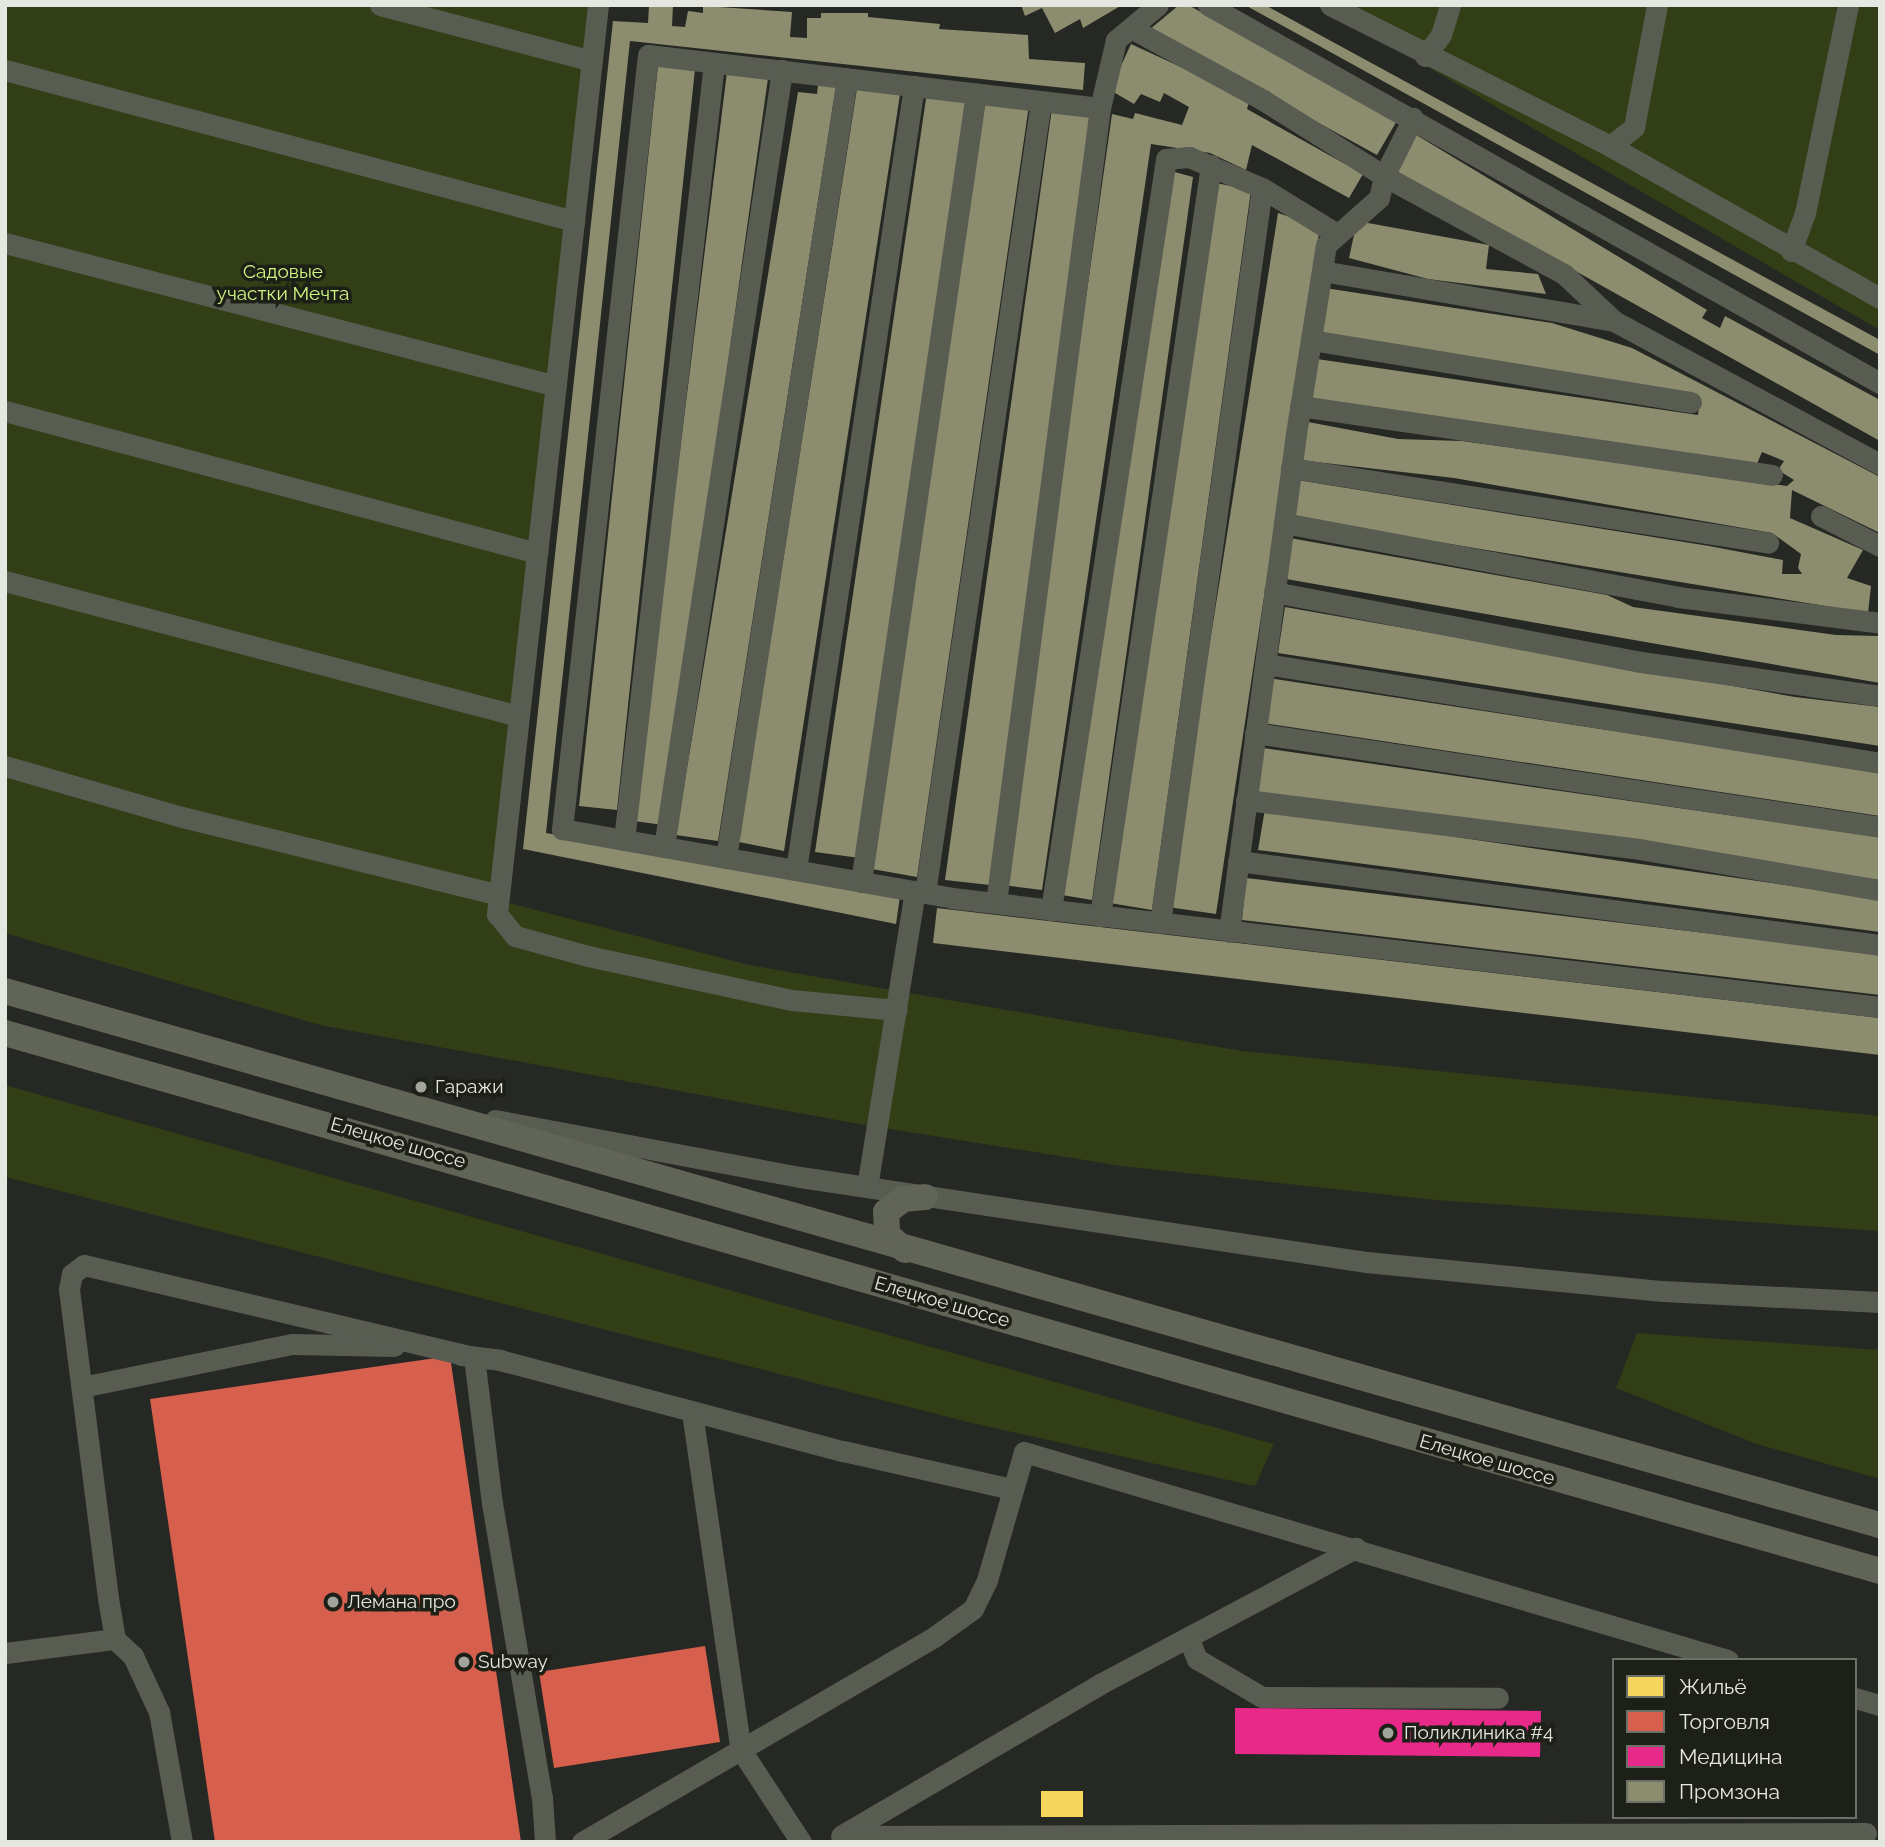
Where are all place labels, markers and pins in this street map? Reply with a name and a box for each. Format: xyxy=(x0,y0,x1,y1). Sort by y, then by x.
place label: Гаражи xyxy=(435,1076,504,1098)
marker: Гаражи xyxy=(413,1079,429,1095)
place label: Лемана про xyxy=(347,1591,456,1613)
marker: Лемана про xyxy=(325,1594,341,1610)
place label: Subway xyxy=(478,1651,548,1673)
marker: Subway xyxy=(456,1654,472,1670)
place label: Поликлиника #4 xyxy=(1404,1722,1553,1744)
marker: Поликлиника #4 xyxy=(1378,1723,1398,1743)

